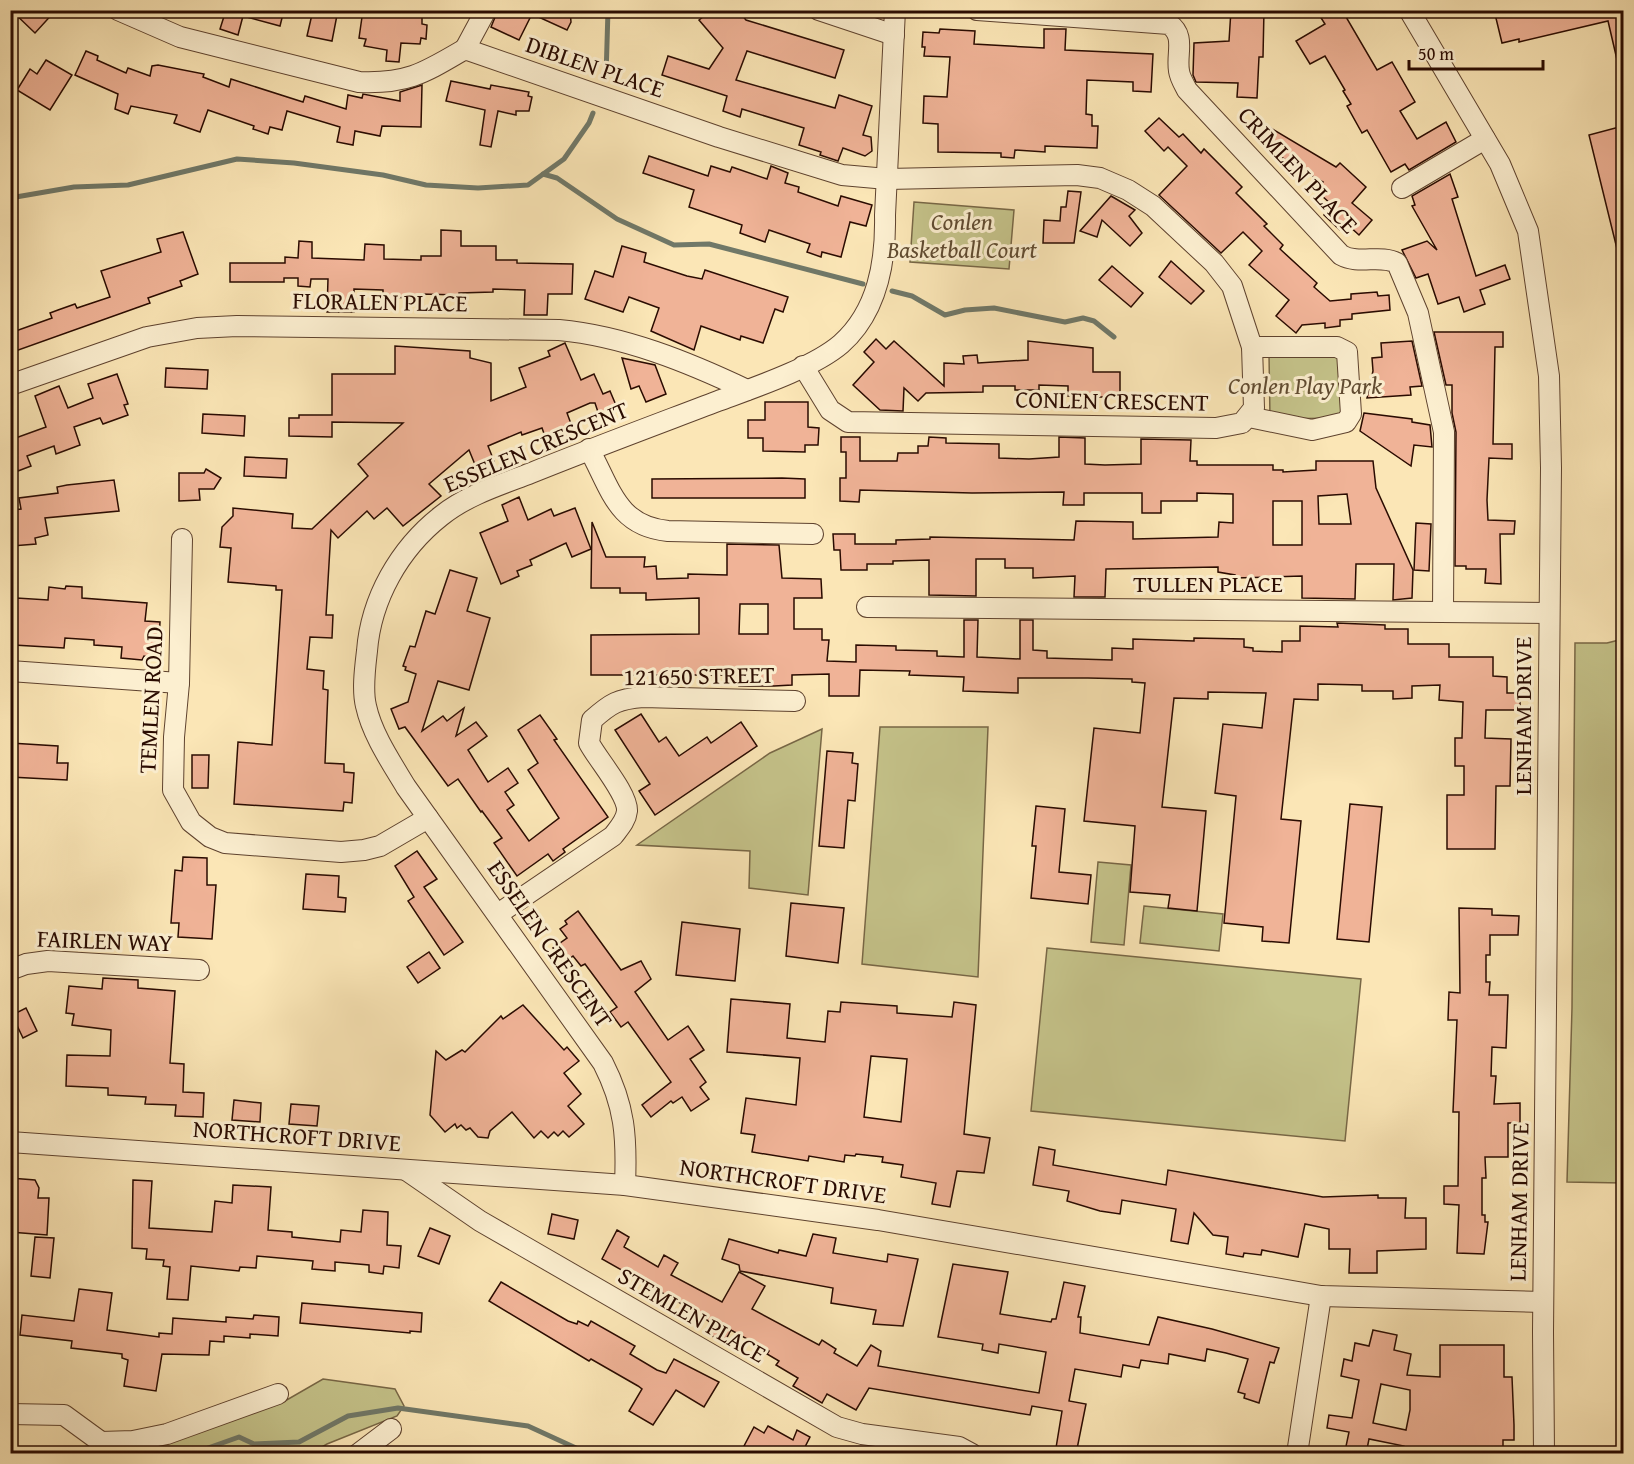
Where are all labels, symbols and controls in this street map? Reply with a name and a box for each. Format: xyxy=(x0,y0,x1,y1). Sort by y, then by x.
street label: DIBLEN PLACE xyxy=(521,26,669,107)
scale bar xyxy=(1409,33,1542,71)
text: 50 m xyxy=(1418,40,1454,67)
street label: CRIMLEN PLACE xyxy=(1230,98,1367,241)
park label: Conlen Basketball Court xyxy=(886,204,1037,267)
street label: FLORALEN PLACE xyxy=(292,282,468,321)
park label: Conlen Play Park xyxy=(1228,368,1382,403)
street label: CONLEN CRESCENT xyxy=(1015,381,1209,420)
street label: ESSELEN CRESCENT xyxy=(438,392,634,501)
street label: TULLEN PLACE xyxy=(1133,566,1283,601)
street label: TEMLEN ROAD xyxy=(129,626,172,774)
street label: LENHAM DRIVE xyxy=(1505,637,1540,795)
street label: 121650 STREET xyxy=(623,657,775,694)
street label: ESSELEN CRESCENT xyxy=(479,853,621,1035)
street label: FAIRLEN WAY xyxy=(36,921,174,960)
street label: NORTHCROFT DRIVE xyxy=(192,1111,402,1160)
street label: LENHAM DRIVE xyxy=(1500,1122,1537,1282)
street label: NORTHCROFT DRIVE xyxy=(677,1149,889,1212)
street label: STEMLEN PLACE xyxy=(612,1258,773,1371)

